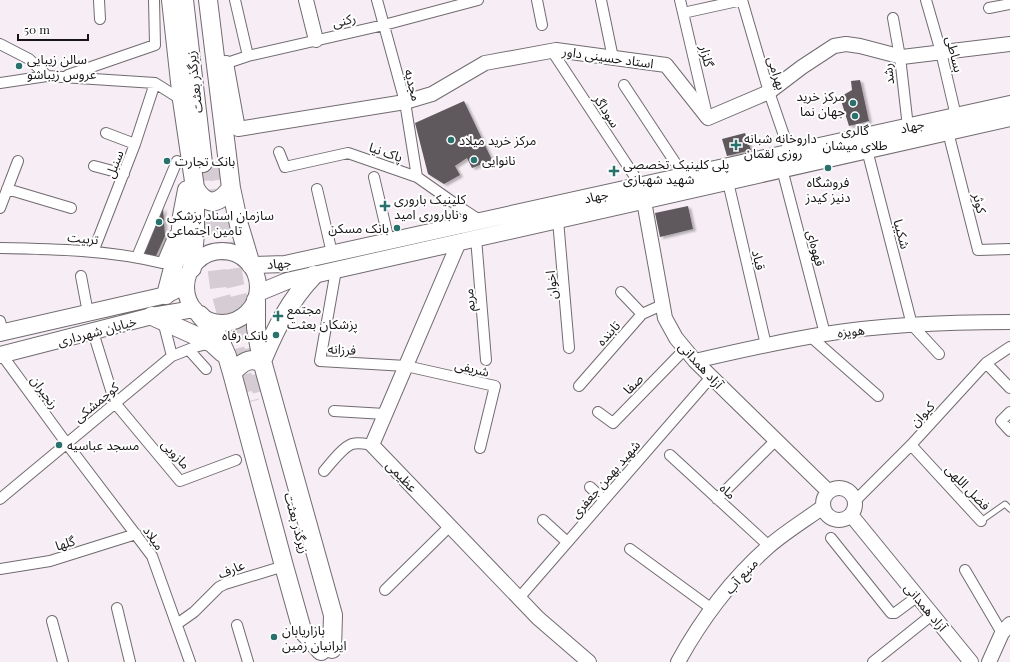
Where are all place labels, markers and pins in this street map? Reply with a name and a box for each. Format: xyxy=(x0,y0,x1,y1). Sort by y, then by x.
place label: سالن زیبایی عروس زیباشو xyxy=(27,50,97,83)
marker: سالن زیبایی عروس زیباشو xyxy=(14,61,24,71)
place label: مرکز خرید جهان نما xyxy=(797,87,845,120)
marker: مرکز خرید جهان نما xyxy=(848,98,858,108)
marker: گالری طلای میشان xyxy=(850,111,860,121)
place label: گالری طلای میشان xyxy=(822,121,888,154)
place label: داروخانه شبانه روزی لقمان xyxy=(744,129,817,162)
place label: مرکز خرید میلاد xyxy=(459,131,536,148)
marker: مرکز خرید میلاد xyxy=(446,135,456,145)
marker: داروخانه شبانه روزی لقمان xyxy=(731,140,741,150)
place label: نانوایی xyxy=(482,151,515,169)
place label: بانک تجارت xyxy=(175,152,235,169)
marker: نانوایی xyxy=(469,155,479,165)
place label: پلی کلینیک تخصصی شهید شهبازی xyxy=(623,155,729,188)
marker: بانک تجارت xyxy=(162,156,172,166)
marker: فروشگاه دنیز کیدز xyxy=(823,163,833,173)
marker: پلی کلینیک تخصصی شهید شهبازی xyxy=(608,165,620,177)
place label: فروشگاه دنیز کیدز xyxy=(805,173,850,205)
place label: کلینیک باروری و ناباروری امید xyxy=(394,190,468,223)
marker: کلینیک باروری و ناباروری امید xyxy=(379,200,391,212)
place label: سازمان اسناد پزشکی تامین اجتماعی xyxy=(167,206,274,239)
marker: سازمان اسناد پزشکی تامین اجتماعی xyxy=(154,217,164,227)
place label: بانک مسکن xyxy=(328,219,389,237)
marker: بانک مسکن xyxy=(392,223,402,233)
place label: مجتمع پزشکان بعثت xyxy=(287,300,358,334)
marker: مجتمع پزشکان بعثت xyxy=(272,310,284,322)
place label: بانک رفاه xyxy=(222,326,268,343)
marker: بانک رفاه xyxy=(271,330,281,340)
place label: مسجد عباسیه xyxy=(67,436,140,453)
marker: مسجد عباسیه xyxy=(54,440,64,450)
place label: بازاریابان ایرانیان زمین xyxy=(282,621,347,654)
marker: بازاریابان ایرانیان زمین xyxy=(269,632,279,642)

